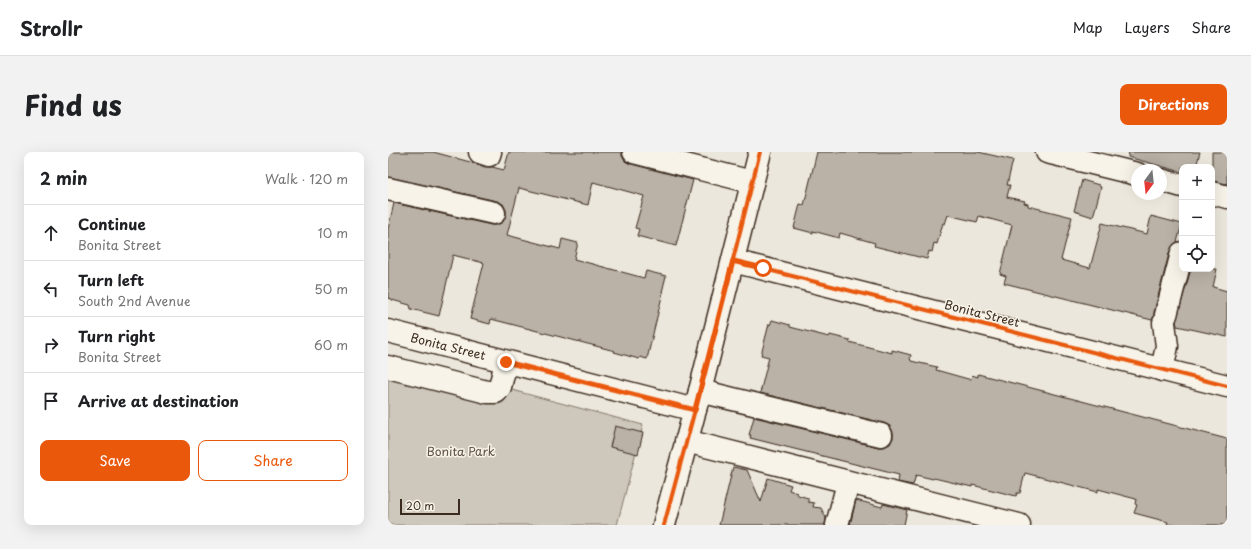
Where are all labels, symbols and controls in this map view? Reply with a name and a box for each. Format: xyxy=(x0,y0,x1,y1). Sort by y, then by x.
text: Strollr xyxy=(20,14,83,42)
text: Map xyxy=(1073,17,1103,38)
text: Layers xyxy=(1125,17,1170,38)
text: Share xyxy=(1192,17,1231,38)
text: Find us xyxy=(24,83,122,126)
button: Directions xyxy=(1120,84,1227,125)
north arrow xyxy=(1131,164,1167,200)
map controls xyxy=(1179,164,1215,272)
button: + xyxy=(1179,164,1215,200)
text: 2 min xyxy=(40,165,87,191)
text: Walk · 120 m xyxy=(265,169,348,188)
button: − xyxy=(1179,200,1215,236)
text: Continue xyxy=(78,212,146,235)
icon: ahead xyxy=(40,222,62,244)
text: 10 m xyxy=(318,223,348,242)
text: Bonita Street xyxy=(78,235,161,254)
button: locate xyxy=(1179,236,1215,272)
route start xyxy=(754,259,772,277)
text: Turn left xyxy=(78,268,144,291)
icon: left xyxy=(40,278,62,300)
text: 50 m xyxy=(314,279,348,298)
text: South 2nd Avenue xyxy=(78,291,190,310)
street label: Bonita Street xyxy=(943,295,1022,331)
text: Turn right xyxy=(78,324,155,347)
street label: Bonita Street xyxy=(409,328,488,364)
icon: right xyxy=(40,334,62,356)
text: 60 m xyxy=(314,335,348,354)
text: Bonita Street xyxy=(78,347,161,366)
route end xyxy=(497,353,515,371)
text: Arrive at destination xyxy=(78,389,239,412)
icon: arrive xyxy=(40,390,62,412)
button: Save xyxy=(40,440,190,481)
button: Share xyxy=(198,440,348,481)
park label: Bonita Park xyxy=(427,442,495,460)
scale bar xyxy=(400,497,460,516)
text: 20 m xyxy=(406,497,434,514)

